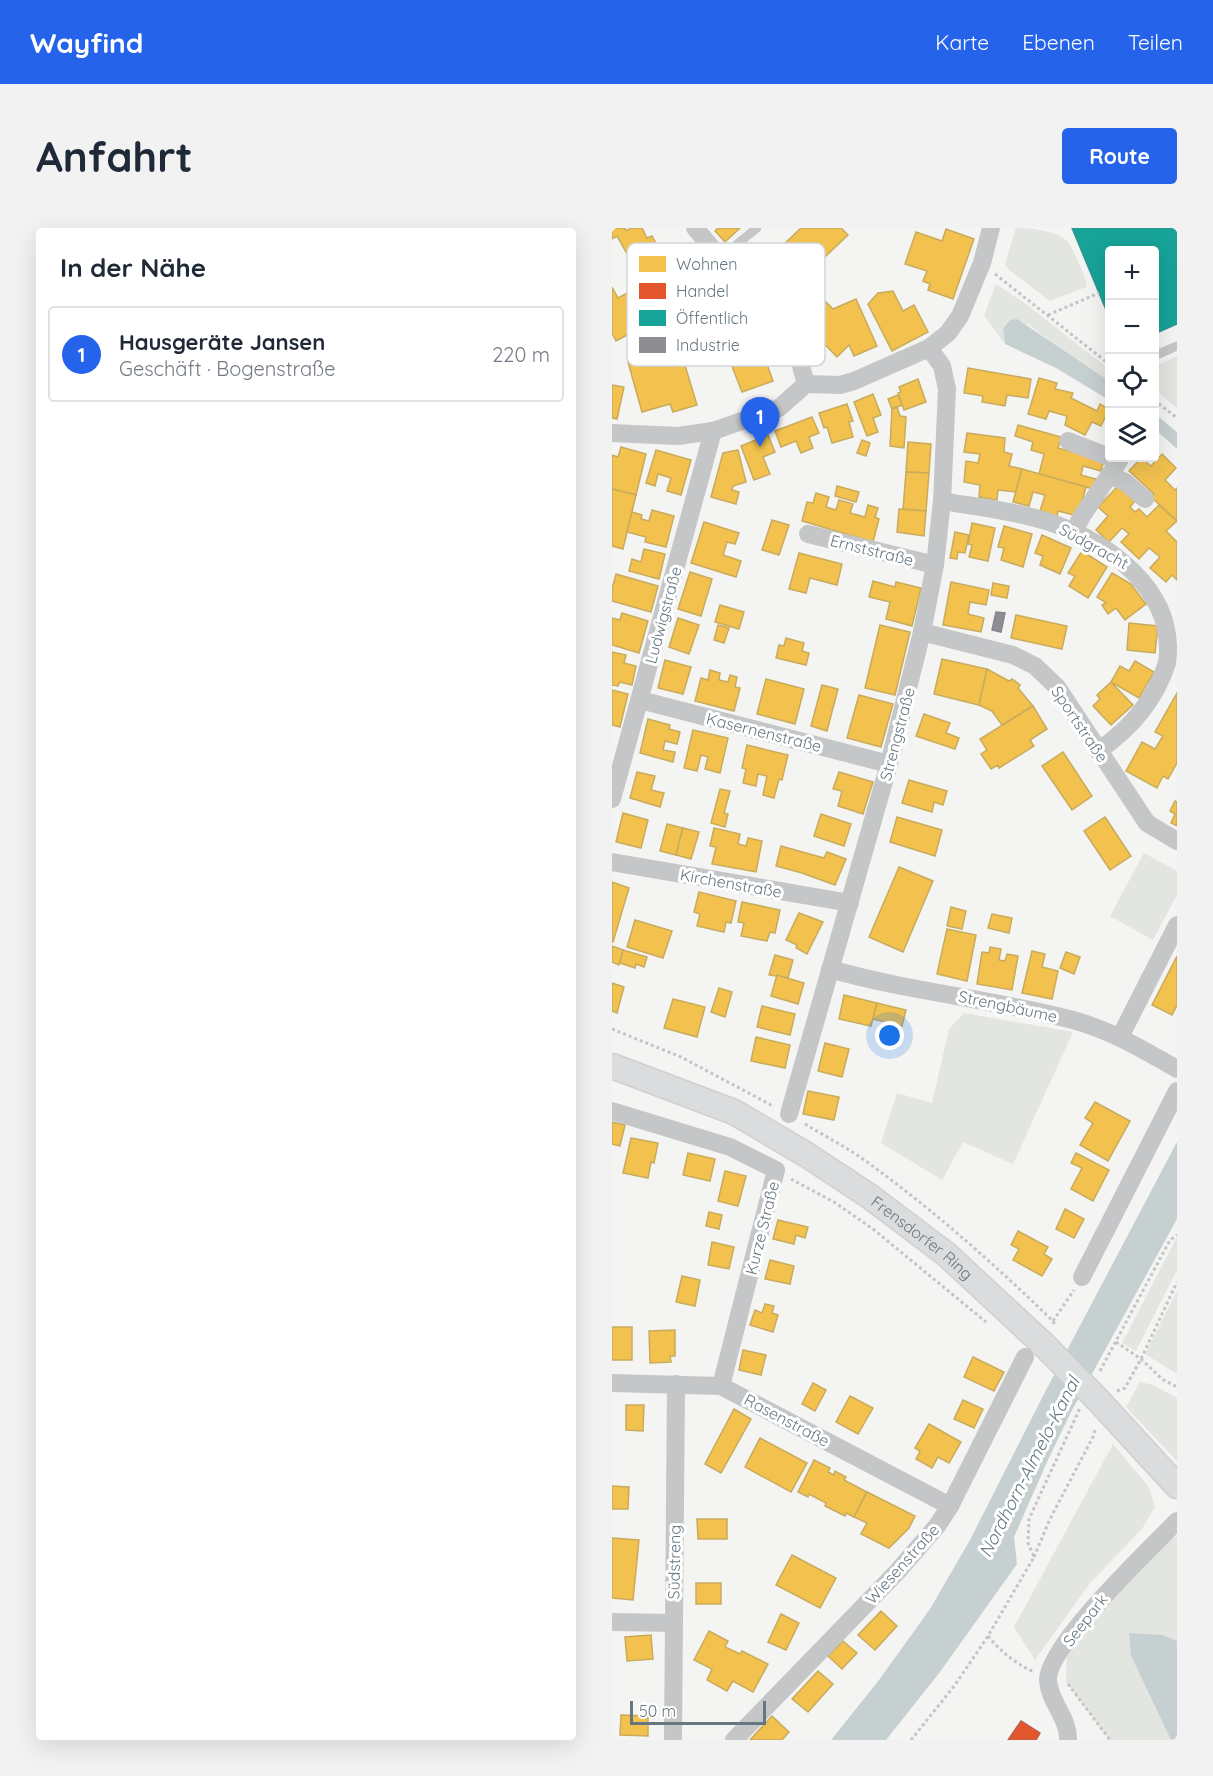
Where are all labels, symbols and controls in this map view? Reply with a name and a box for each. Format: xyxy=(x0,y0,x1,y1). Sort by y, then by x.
text: Wayfind xyxy=(30,25,143,60)
text: Karte xyxy=(935,29,989,55)
text: Ebenen xyxy=(1022,29,1095,55)
text: Teilen xyxy=(1128,29,1183,55)
button: Route xyxy=(1062,128,1177,184)
text: Anfahrt xyxy=(36,130,193,183)
legend xyxy=(627,243,825,366)
map controls xyxy=(1105,246,1159,462)
button: + xyxy=(1105,246,1159,300)
text: In der Nähe xyxy=(60,251,206,284)
text: Wohnen xyxy=(676,254,738,274)
text: Handel xyxy=(676,281,729,301)
button: − xyxy=(1105,300,1159,354)
text: Öffentlich xyxy=(676,308,748,328)
text: Hausgeräte Jansen xyxy=(119,328,325,356)
text: Industrie xyxy=(676,335,740,355)
text: 1 xyxy=(78,342,85,367)
text: 220 m xyxy=(492,342,550,367)
button: locate xyxy=(1105,354,1159,408)
text: Geschäft · Bogenstraße xyxy=(119,356,335,381)
pin: 1 xyxy=(740,398,780,447)
button: layers xyxy=(1105,408,1159,462)
street label: Südgracht xyxy=(1056,519,1132,573)
street label: Ernststraße xyxy=(828,530,916,570)
street label: Ludwigstraße xyxy=(640,564,686,666)
street label: Sportstraße xyxy=(1047,682,1113,766)
street label: Strengstraße xyxy=(875,685,919,783)
street label: Kasernenstraße xyxy=(704,708,824,756)
street label: Kirchenstraße xyxy=(679,864,783,902)
street label: Strengbäume xyxy=(957,986,1059,1026)
your location xyxy=(875,1021,904,1050)
street label: Kurze Straße xyxy=(741,1179,783,1277)
street label: Frensdorfer Ring xyxy=(867,1191,977,1284)
water label: Nordhorn-Almelo-Kanal xyxy=(973,1371,1085,1561)
street label: Rasenstraße xyxy=(741,1389,833,1451)
street label: Wiesenstraße xyxy=(861,1520,943,1608)
street label: Südstreng xyxy=(663,1524,685,1600)
street label: Seepark xyxy=(1058,1590,1112,1650)
scale bar xyxy=(630,1698,766,1726)
text: 50 m xyxy=(639,1701,676,1721)

